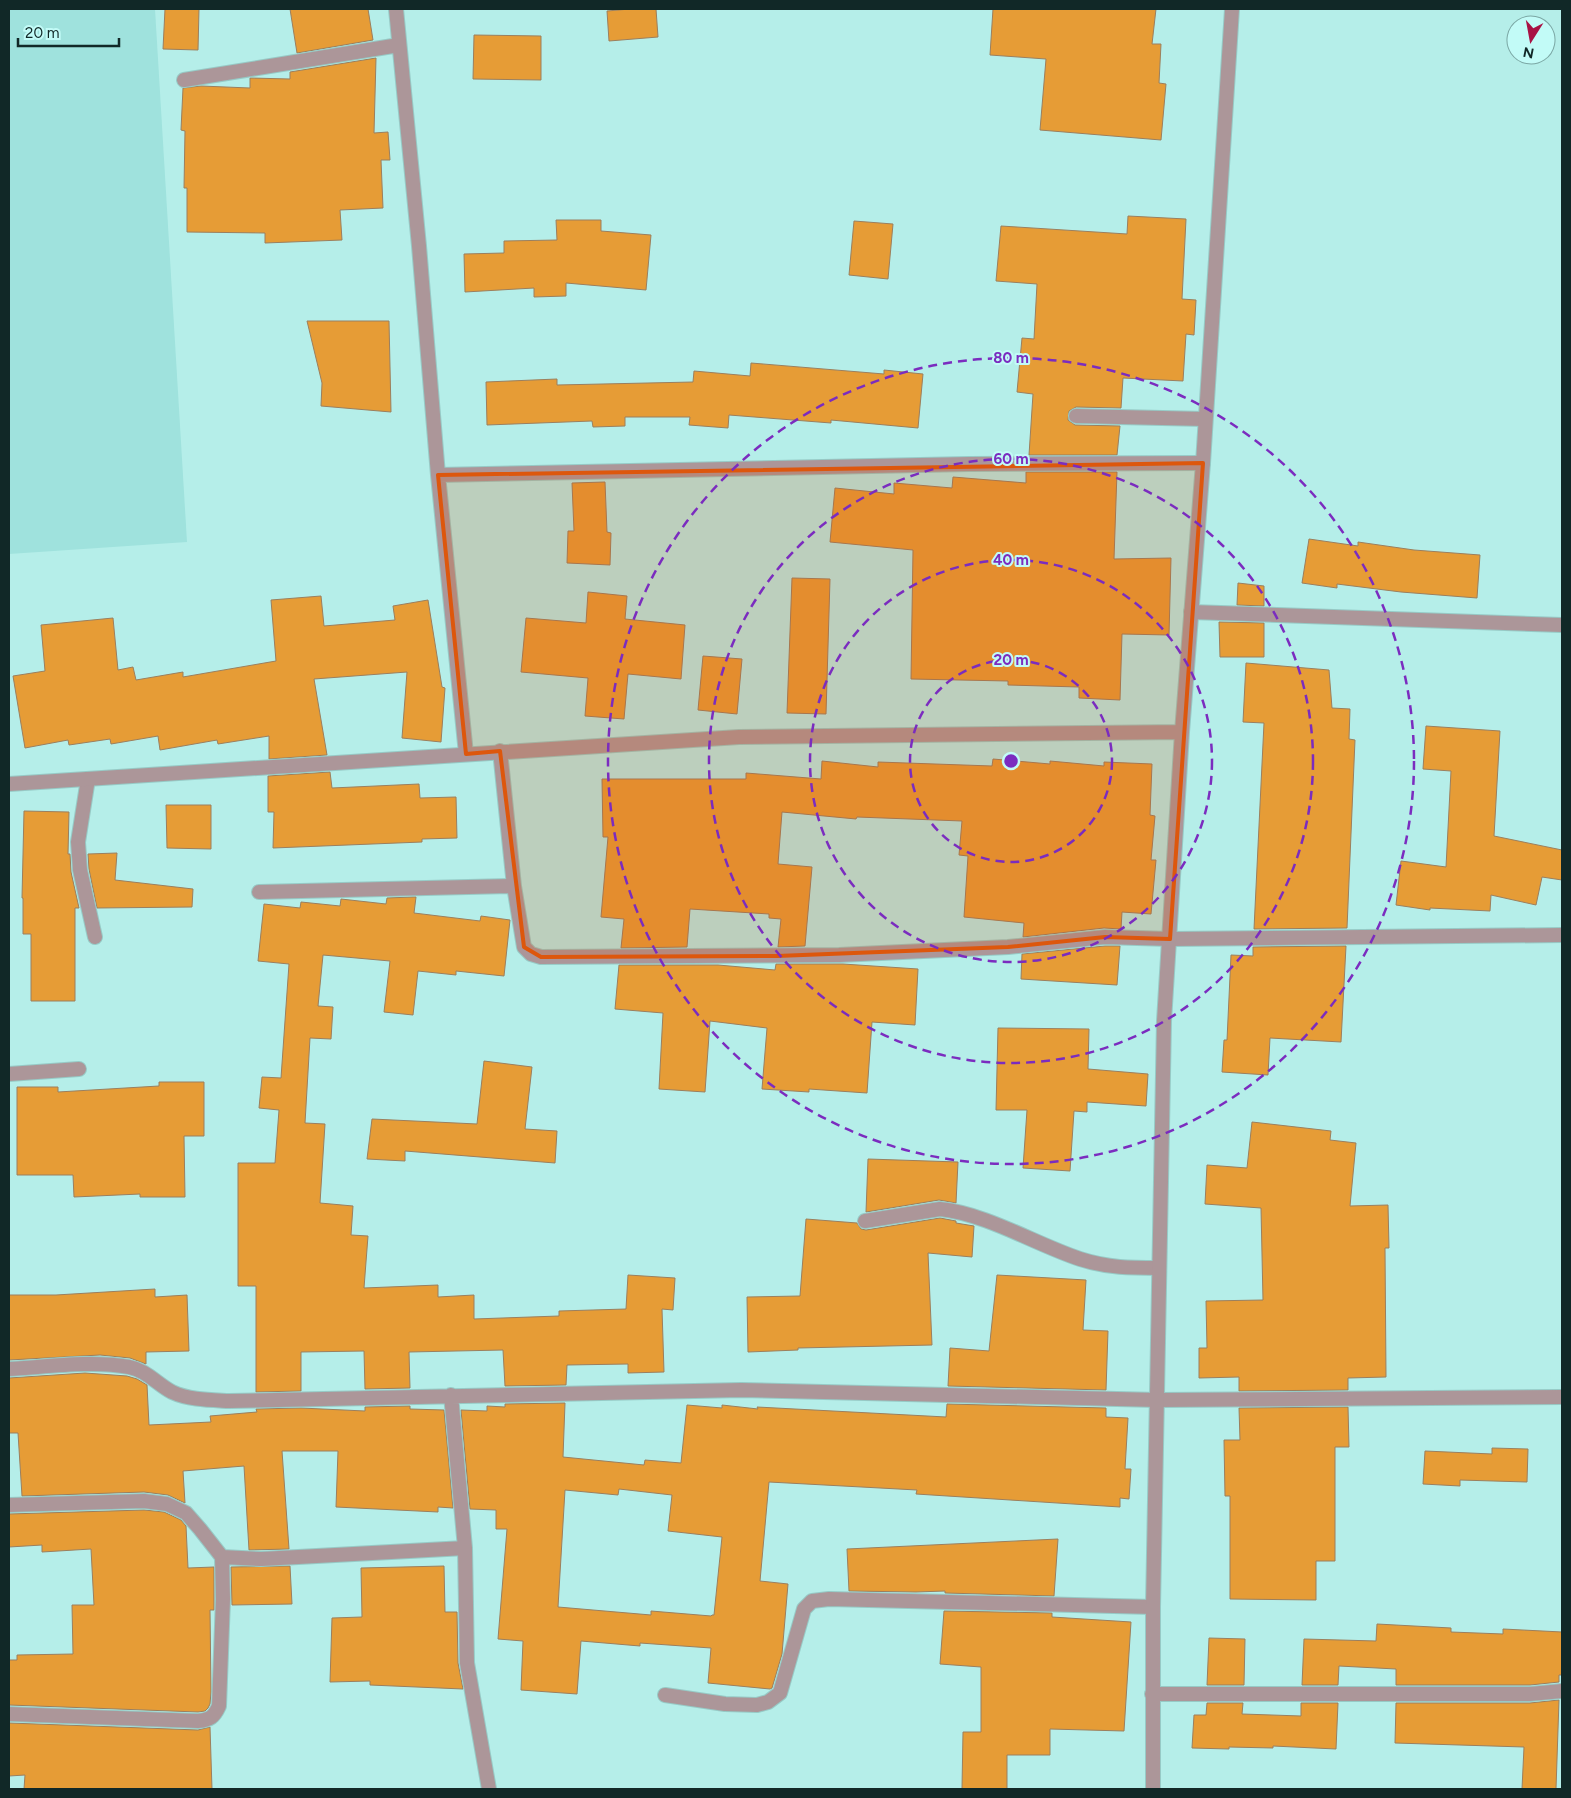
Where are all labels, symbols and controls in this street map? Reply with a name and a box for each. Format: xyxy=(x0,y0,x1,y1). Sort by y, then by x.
scale bar xyxy=(18,15,119,47)
north arrow xyxy=(1506,15,1556,65)
text: 20 m xyxy=(25,24,59,42)
text: N xyxy=(1522,43,1536,62)
text: 80 m xyxy=(993,349,1029,367)
text: 60 m xyxy=(993,450,1029,468)
text: 40 m xyxy=(993,551,1029,569)
text: 20 m xyxy=(993,651,1029,669)
centre of rings xyxy=(1002,752,1020,770)

